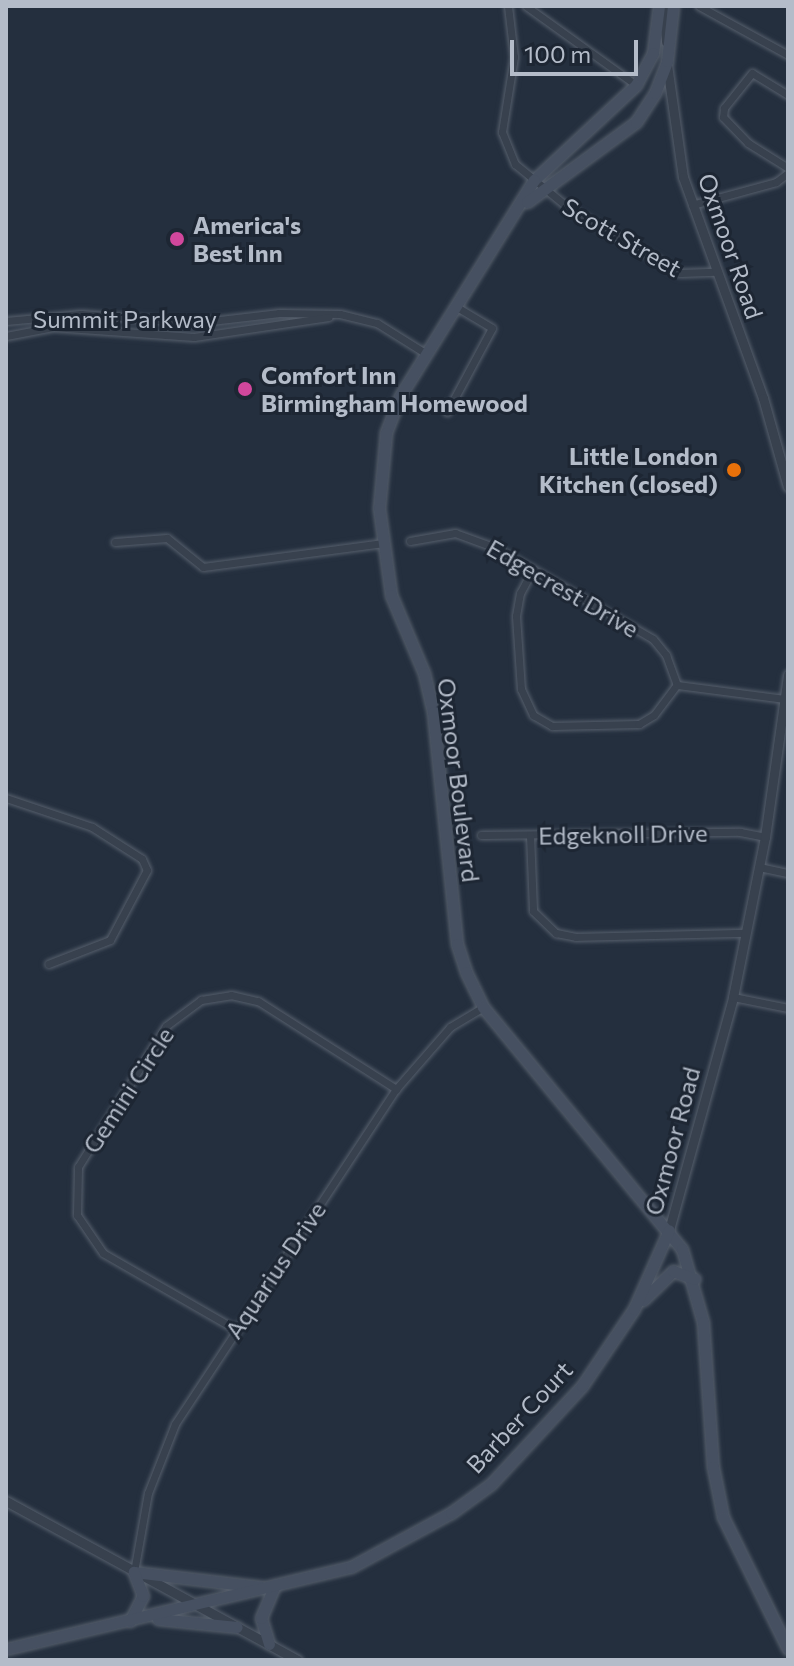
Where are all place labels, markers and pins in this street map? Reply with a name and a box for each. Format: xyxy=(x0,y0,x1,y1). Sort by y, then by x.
place label: America's Best Inn xyxy=(193,211,301,267)
marker: America's Best Inn xyxy=(168,230,186,248)
place label: Comfort Inn Birmingham Homewood xyxy=(261,361,528,417)
marker: Comfort Inn Birmingham Homewood xyxy=(236,380,254,398)
place label: Little London Kitchen (closed) xyxy=(539,442,718,498)
marker: Little London Kitchen (closed) xyxy=(725,461,743,479)

